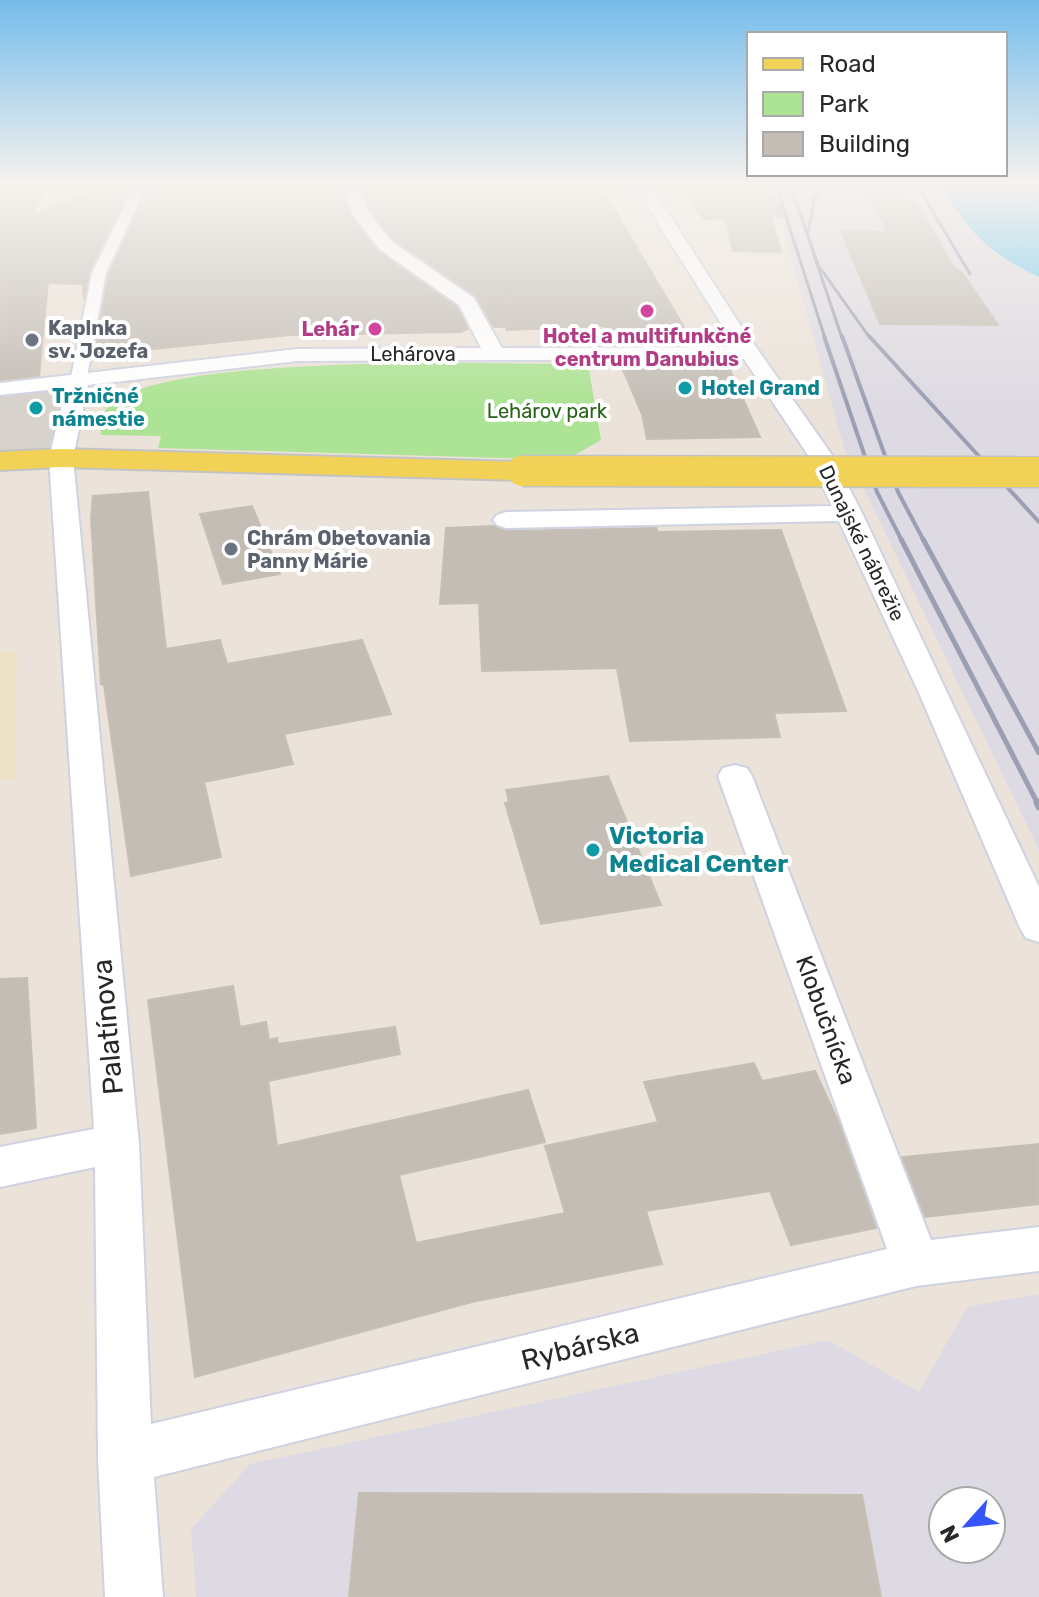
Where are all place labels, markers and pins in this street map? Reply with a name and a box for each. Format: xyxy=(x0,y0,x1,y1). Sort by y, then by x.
marker: Hotel a multifunkčné centrum Danubius xyxy=(638,302,656,320)
place label: Kaplnka sv. Jozefa xyxy=(48,316,148,363)
place label: Lehár xyxy=(301,317,359,341)
marker: Lehár xyxy=(366,320,384,338)
place label: Hotel a multifunkčné centrum Danubius xyxy=(543,324,751,371)
marker: Kaplnka sv. Jozefa xyxy=(23,331,41,349)
place label: Hotel Grand xyxy=(701,376,820,400)
marker: Hotel Grand xyxy=(676,379,694,397)
place label: Tržničné námestie xyxy=(52,384,145,431)
marker: Tržničné námestie xyxy=(27,399,45,417)
place label: Chrám Obetovania Panny Márie xyxy=(247,526,431,573)
marker: Chrám Obetovania Panny Márie xyxy=(222,540,240,558)
place label: Victoria Medical Center xyxy=(609,822,788,878)
marker: Victoria Medical Center xyxy=(584,841,602,859)

